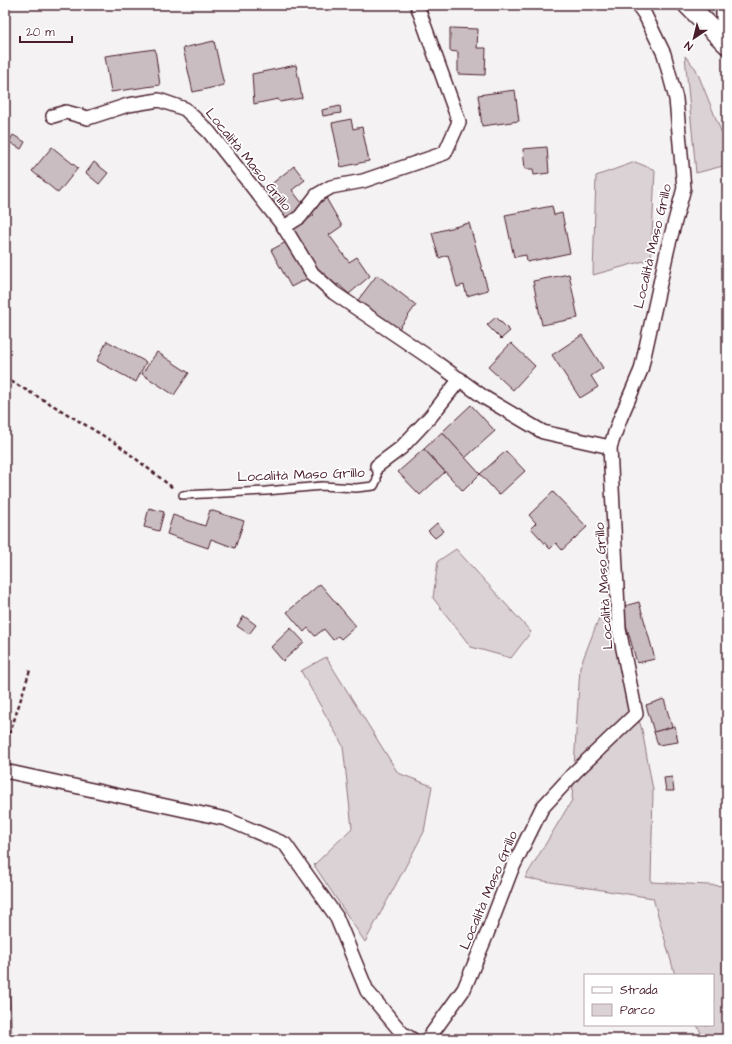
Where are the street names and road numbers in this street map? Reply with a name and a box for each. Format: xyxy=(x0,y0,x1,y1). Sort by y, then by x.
street label: Località Maso Grillo xyxy=(200,104,296,215)
street label: Località Maso Grillo xyxy=(629,182,677,310)
street label: Località Maso Grillo xyxy=(237,463,365,487)
street label: Località Maso Grillo xyxy=(590,522,618,650)
street label: Località Maso Grillo xyxy=(455,828,523,953)

